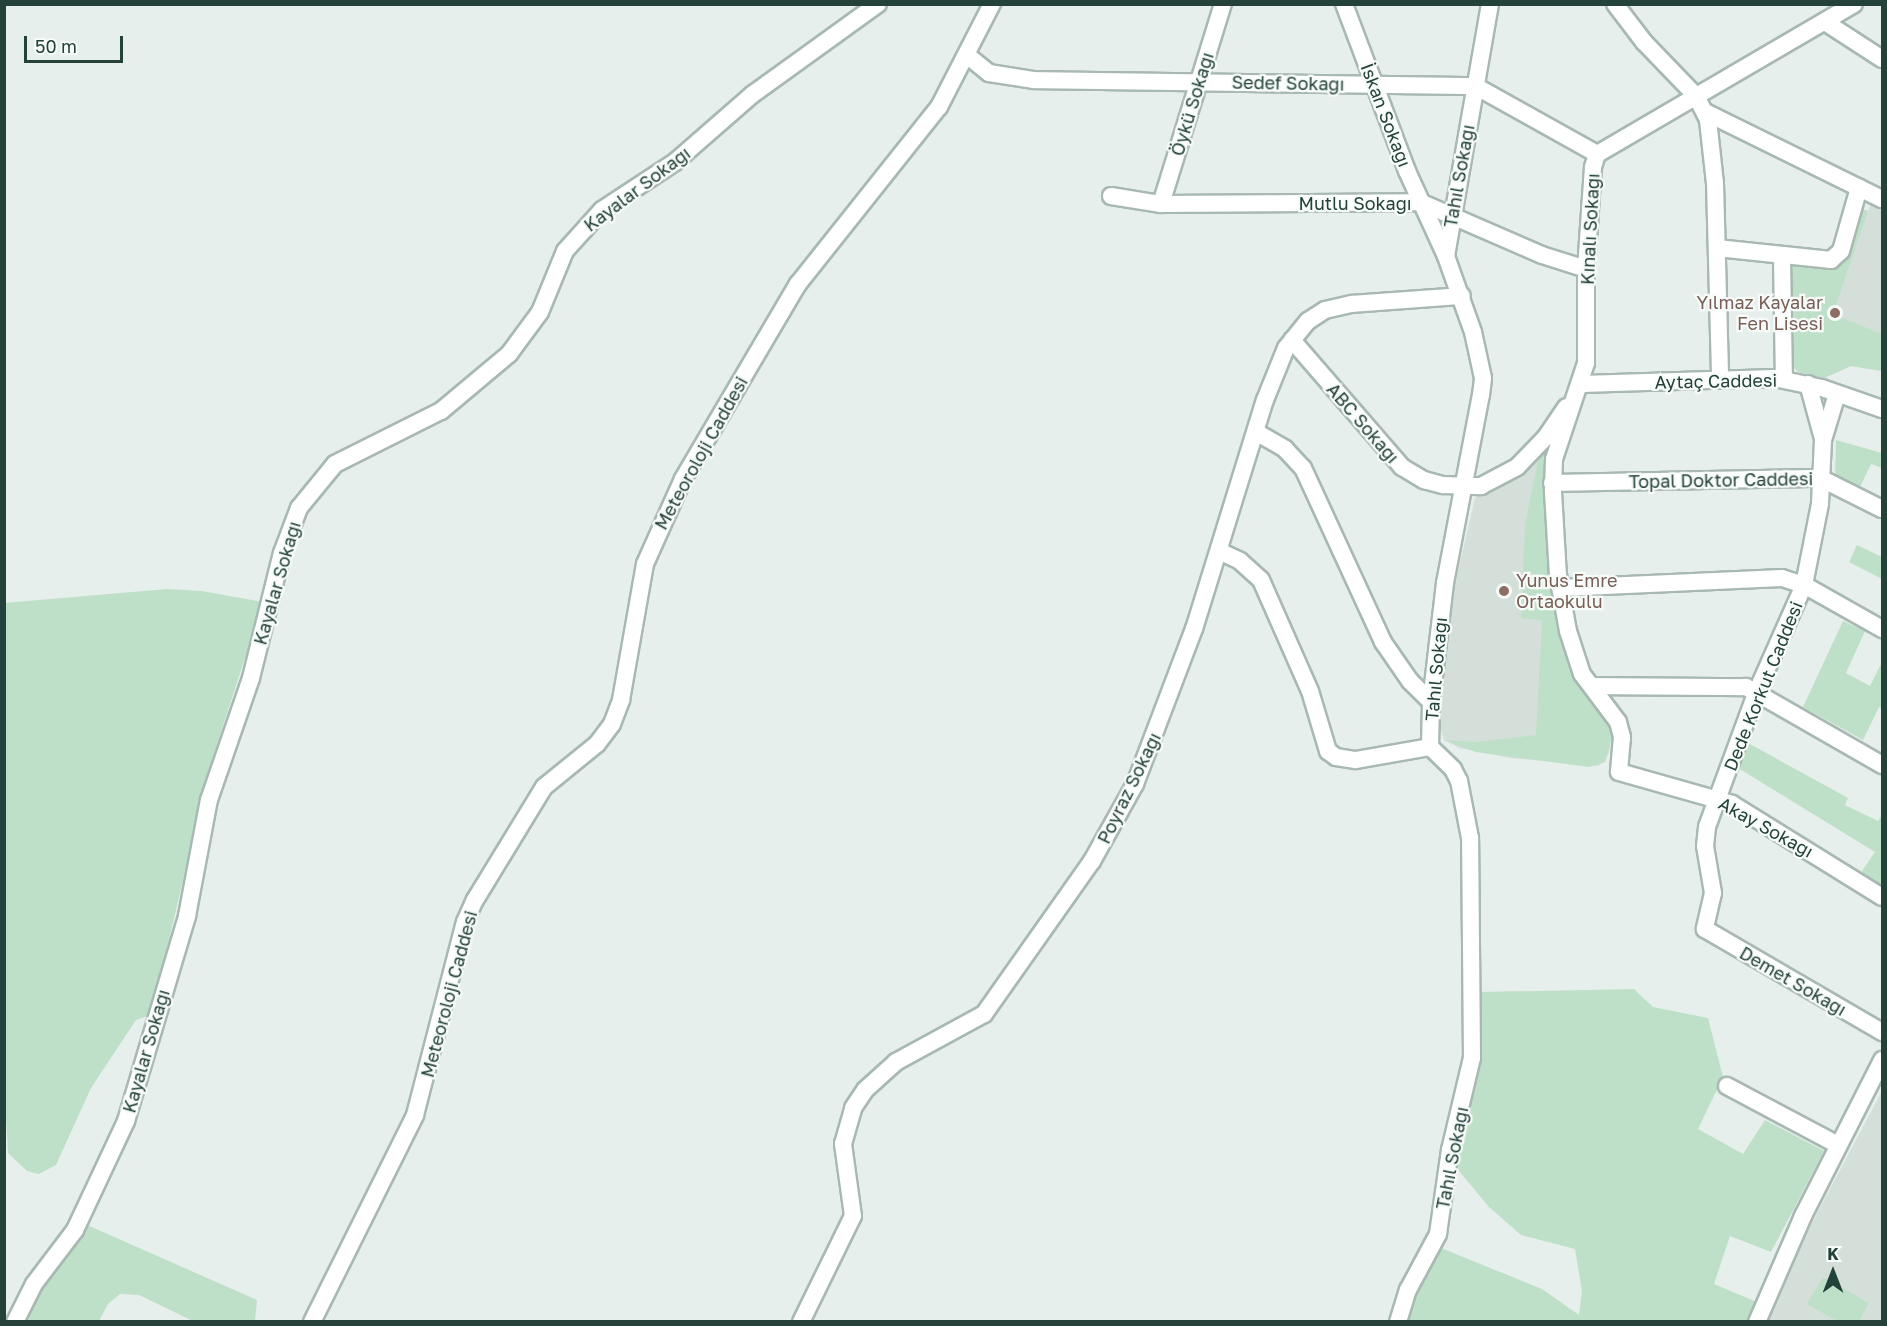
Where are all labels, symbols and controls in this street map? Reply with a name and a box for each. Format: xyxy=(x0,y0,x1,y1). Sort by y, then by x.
scale bar xyxy=(27,24,126,62)
text: 50 m xyxy=(35,35,77,57)
street label: Öykü Sokağı xyxy=(1166,50,1218,158)
street label: İskan Sokağı xyxy=(1356,60,1416,170)
street label: Sedef Sokağı xyxy=(1231,71,1345,95)
street label: Tahıl Sokağı xyxy=(1439,123,1479,229)
street label: Kayalar Sokağı xyxy=(580,142,694,236)
street label: Kınalı Sokağı xyxy=(1576,173,1604,285)
street label: Mutlu Sokağı xyxy=(1298,192,1412,214)
place label: Yılmaz Kayalar Fen Lisesi xyxy=(1696,292,1823,334)
marker: Yılmaz Kayalar Fen Lisesi xyxy=(1828,306,1842,320)
street label: Aytaç Caddesi xyxy=(1655,369,1777,393)
street label: Meteoroloji Caddesi xyxy=(650,373,752,533)
street label: ABC Sokağı xyxy=(1322,379,1404,467)
street label: Topal Doktor Caddesi xyxy=(1629,468,1813,492)
street label: Kayalar Sokağı xyxy=(249,519,305,647)
place label: Yunus Emre Ortaokulu xyxy=(1516,570,1618,612)
marker: Yunus Emre Ortaokulu xyxy=(1497,584,1511,598)
street label: Dede Korkut Caddesi xyxy=(1719,598,1807,774)
street label: Tahıl Sokağı xyxy=(1421,616,1451,722)
street label: Poyraz Sokağı xyxy=(1093,729,1165,847)
street label: Akay Sokağı xyxy=(1715,792,1817,862)
street label: Meteoroloji Caddesi xyxy=(416,908,482,1080)
street label: Demet Sokağı xyxy=(1736,942,1850,1020)
street label: Kayalar Sokağı xyxy=(118,987,174,1115)
street label: Tahıl Sokağı xyxy=(1431,1105,1473,1211)
north arrow xyxy=(1803,1242,1863,1302)
text: K xyxy=(1827,1244,1839,1264)

